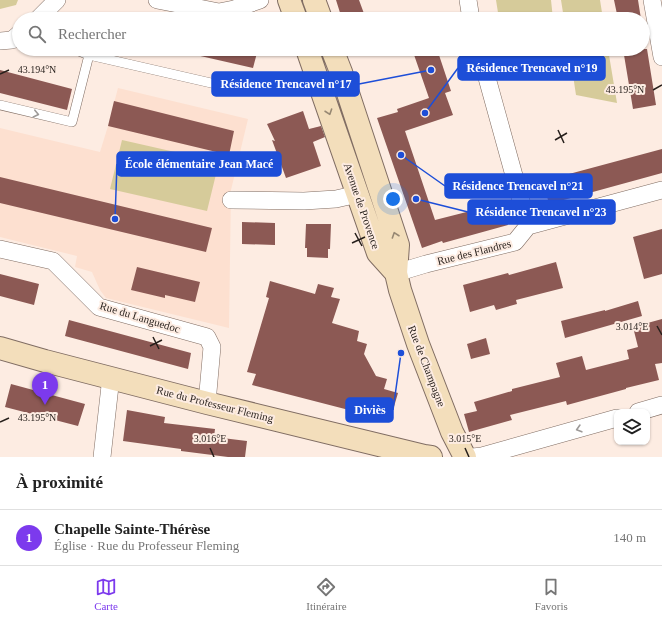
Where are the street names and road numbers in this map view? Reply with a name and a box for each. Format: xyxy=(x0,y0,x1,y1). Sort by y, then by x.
street label: Avenue de Provence xyxy=(342,161,382,251)
street label: Rue des Flandres xyxy=(436,237,512,267)
street label: Rue du Languedoc xyxy=(99,299,182,335)
street label: Rue de Champagne xyxy=(406,324,448,408)
street label: Rue du Professeur Fleming xyxy=(155,384,275,424)

